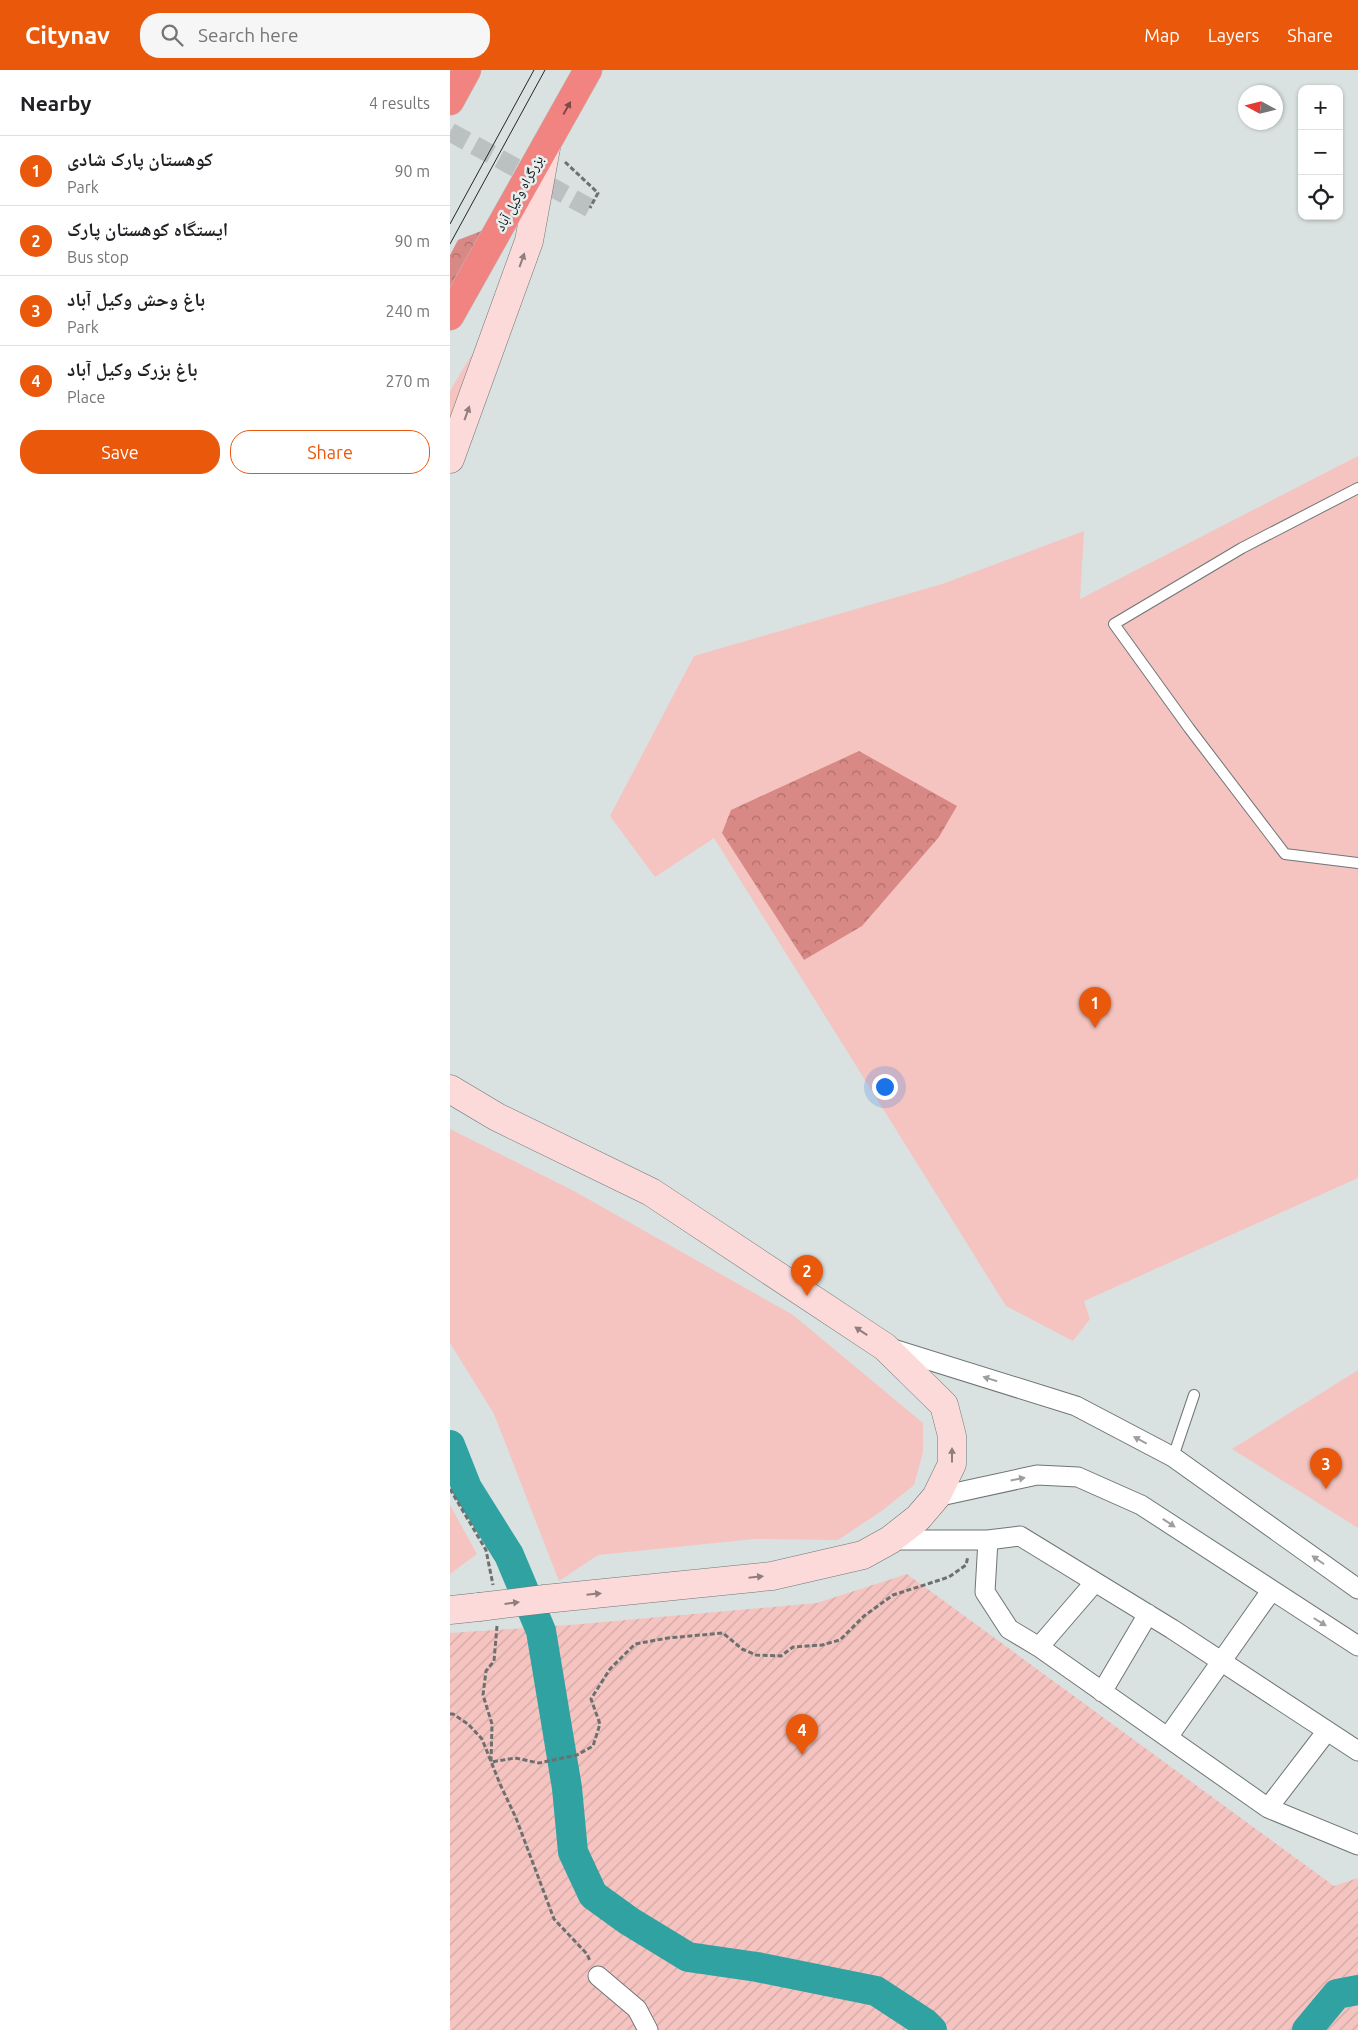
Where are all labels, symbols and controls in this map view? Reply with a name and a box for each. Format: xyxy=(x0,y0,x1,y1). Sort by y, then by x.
search box xyxy=(140,13,490,58)
icon: search xyxy=(158,21,186,49)
text: Citynav xyxy=(25,22,110,49)
text: Search here xyxy=(198,24,298,46)
text: Map xyxy=(1144,25,1180,45)
text: Layers xyxy=(1208,25,1259,45)
text: Share xyxy=(1287,25,1333,45)
north arrow xyxy=(1238,85,1283,130)
map controls xyxy=(1298,85,1343,220)
button: + xyxy=(1298,85,1343,130)
text: Nearby xyxy=(20,91,91,115)
text: 4 results xyxy=(369,94,430,112)
one-way arrow xyxy=(563,100,571,115)
button: − xyxy=(1298,130,1343,175)
text: کوهستان پارک شادی xyxy=(67,148,213,170)
street label: بزرگراه وکیل آباد xyxy=(492,152,547,234)
text: 1 xyxy=(31,162,41,180)
text: 90 m xyxy=(394,162,430,180)
button: locate xyxy=(1298,175,1343,220)
text: Park xyxy=(67,178,99,196)
text: ایستگاه کوهستان پارک xyxy=(67,218,228,240)
text: 2 xyxy=(31,232,41,250)
text: 90 m xyxy=(394,232,430,250)
text: Bus stop xyxy=(67,248,129,266)
one-way arrow xyxy=(519,253,526,268)
text: باغ وحش وکیل آباد xyxy=(67,288,205,310)
text: 3 xyxy=(31,302,41,320)
text: 240 m xyxy=(385,302,430,320)
text: Park xyxy=(67,318,99,336)
text: باغ بزرک وکیل آباد xyxy=(67,358,197,380)
text: 4 xyxy=(31,372,41,390)
text: 270 m xyxy=(385,372,430,390)
text: Place xyxy=(67,388,105,406)
one-way arrow xyxy=(463,405,471,420)
button: Save xyxy=(20,430,220,474)
button: Share xyxy=(230,430,430,474)
pin: 1 xyxy=(1079,987,1111,1028)
your location xyxy=(872,1074,898,1100)
pin: 2 xyxy=(791,1255,823,1296)
one-way arrow xyxy=(854,1326,868,1336)
one-way arrow xyxy=(983,1375,998,1383)
one-way arrow xyxy=(1133,1436,1148,1444)
one-way arrow xyxy=(948,1447,956,1463)
pin: 3 xyxy=(1310,1448,1342,1489)
one-way arrow xyxy=(1011,1475,1026,1483)
one-way arrow xyxy=(1162,1519,1175,1528)
one-way arrow xyxy=(1311,1555,1325,1565)
one-way arrow xyxy=(748,1573,764,1581)
one-way arrow xyxy=(586,1590,602,1598)
one-way arrow xyxy=(505,1599,521,1607)
one-way arrow xyxy=(1313,1617,1326,1626)
pin: 4 xyxy=(786,1714,818,1755)

